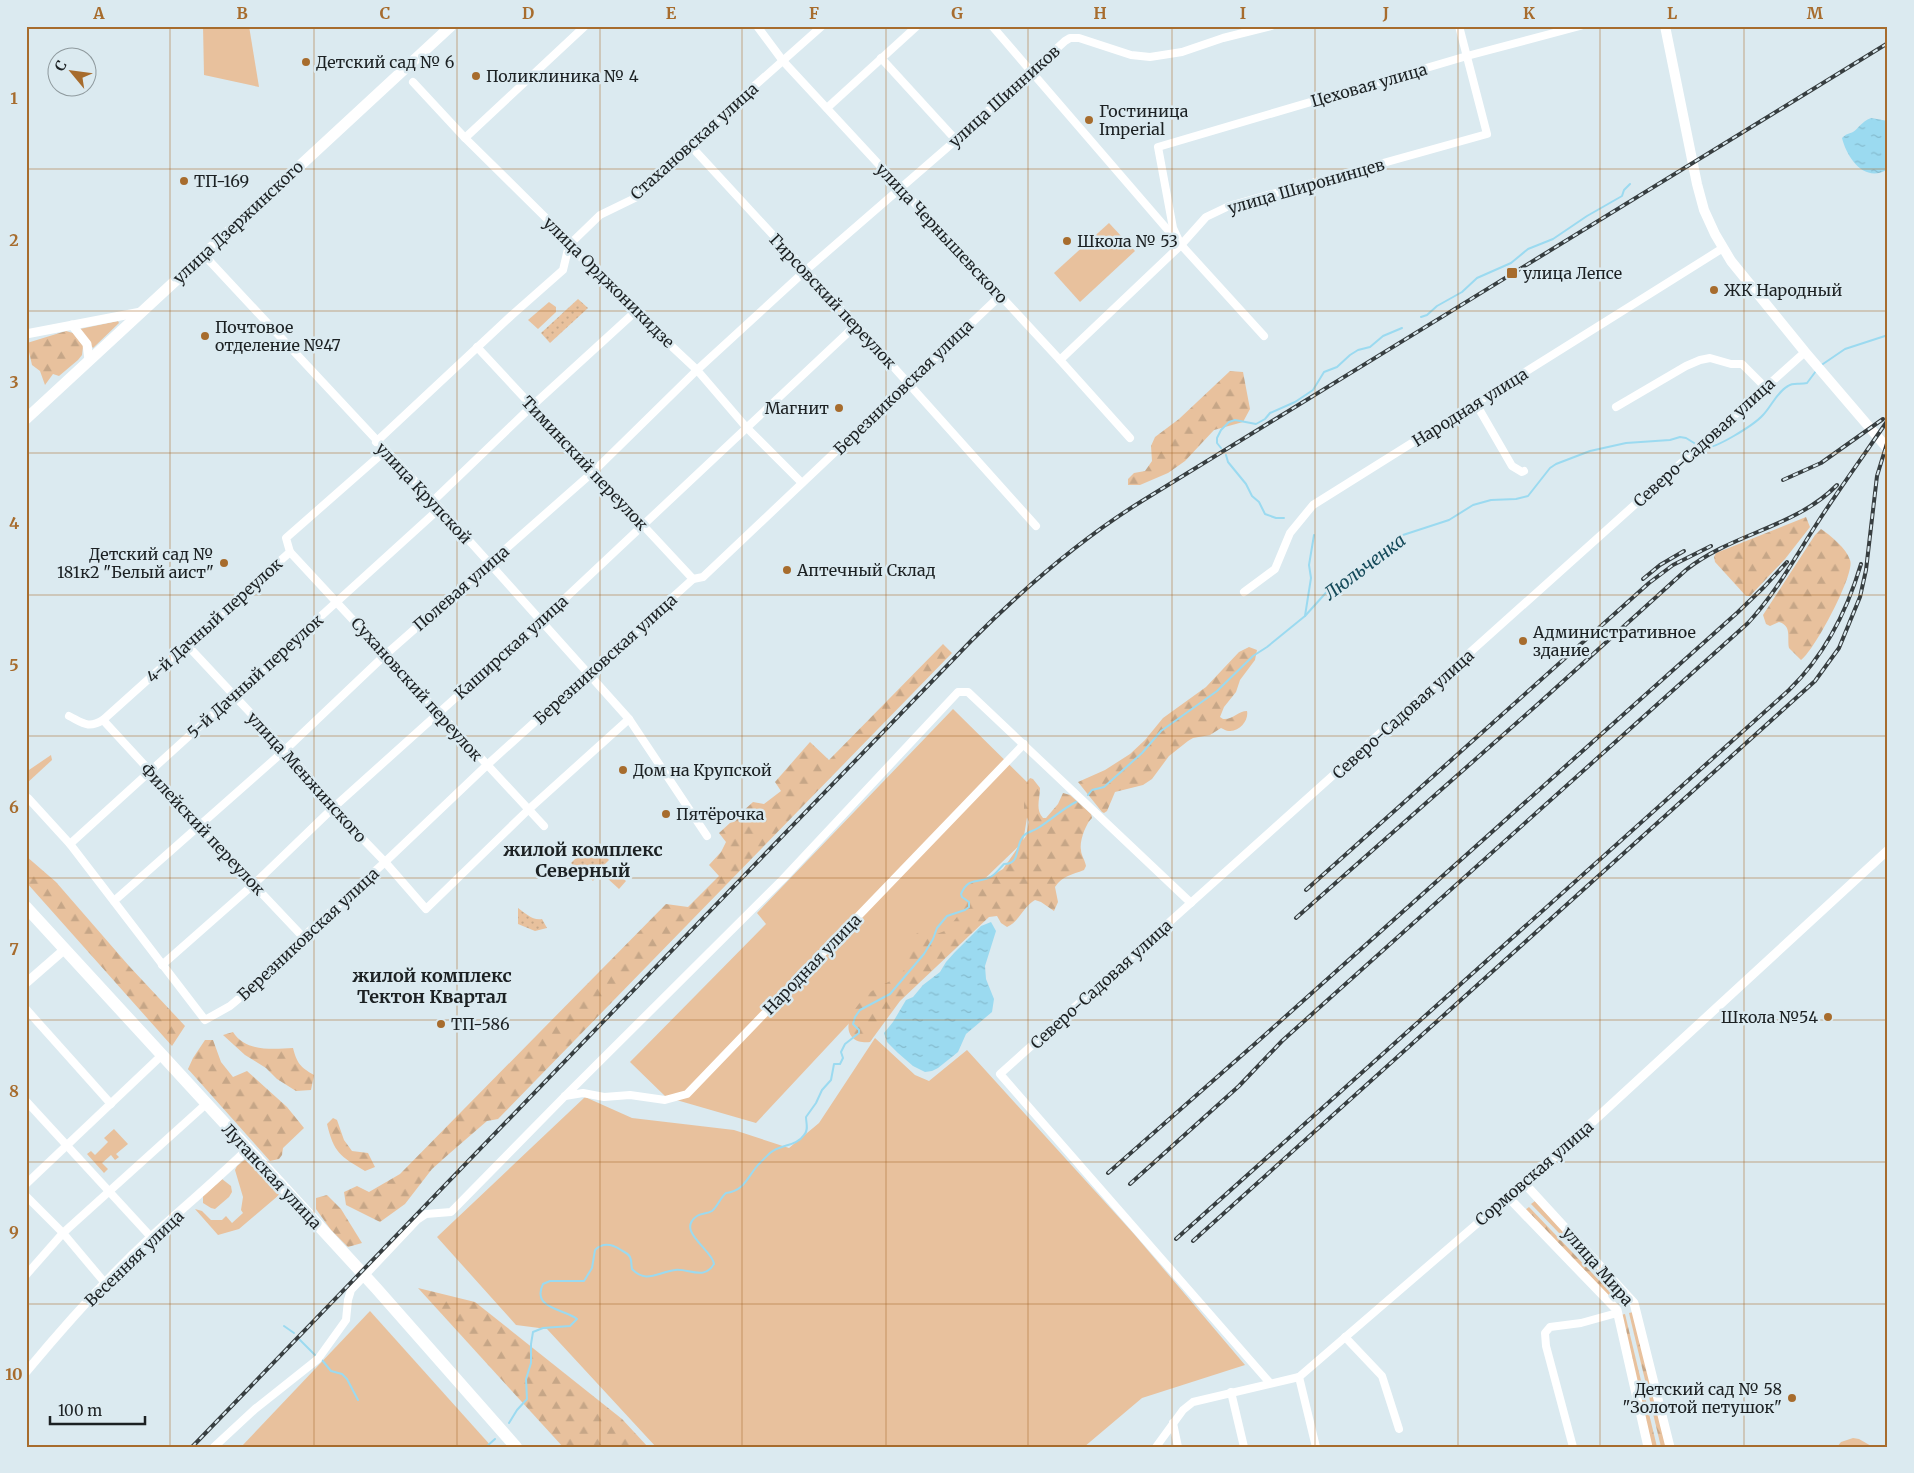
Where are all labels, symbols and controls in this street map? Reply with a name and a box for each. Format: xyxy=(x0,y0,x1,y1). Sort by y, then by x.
text: A xyxy=(92,3,105,23)
text: B xyxy=(236,3,248,23)
text: C xyxy=(380,3,390,23)
text: D xyxy=(522,3,534,23)
text: E xyxy=(666,3,677,23)
text: F xyxy=(809,3,819,23)
text: G xyxy=(951,3,963,23)
text: H xyxy=(1093,3,1107,23)
text: I xyxy=(1240,3,1246,23)
text: J xyxy=(1382,3,1389,23)
text: K xyxy=(1523,3,1535,23)
text: L xyxy=(1667,3,1677,23)
text: M xyxy=(1807,3,1824,23)
street label: улица Шинников xyxy=(944,41,1064,151)
north arrow xyxy=(48,48,98,98)
place label: Детский сад № 6 xyxy=(316,52,455,72)
marker: Детский сад № 6 xyxy=(300,56,312,68)
text: С xyxy=(51,57,71,74)
street label: Цеховая улица xyxy=(1309,59,1430,111)
place label: Поликлиника № 4 xyxy=(486,66,639,86)
marker: Поликлиника № 4 xyxy=(470,70,482,82)
street label: Стахановская улица xyxy=(626,78,762,204)
text: 1 xyxy=(10,88,18,108)
place label: Гостиница Imperial xyxy=(1099,101,1189,139)
marker: Гостиница Imperial xyxy=(1083,114,1095,126)
street label: улица Широнинцев xyxy=(1225,154,1387,218)
street label: улица Дзержинского xyxy=(169,156,307,288)
street label: улица Чернышевского xyxy=(872,159,1012,307)
place label: ТП-169 xyxy=(194,171,249,191)
marker: ТП-169 xyxy=(178,175,190,187)
street label: улица Орджоникидзе xyxy=(539,212,679,352)
street label: Гирсовский переулок xyxy=(765,229,901,373)
text: 2 xyxy=(9,230,19,250)
place label: Школа № 53 xyxy=(1077,231,1178,251)
marker: Школа № 53 xyxy=(1061,235,1073,247)
place label: улица Лепсе xyxy=(1523,263,1622,283)
marker: улица Лепсе xyxy=(1505,266,1519,280)
place label: ЖК Народный xyxy=(1724,280,1842,300)
marker: ЖК Народный xyxy=(1708,284,1720,296)
street label: Березниковская улица xyxy=(829,315,977,459)
place label: Почтовое отделение №47 xyxy=(215,317,341,355)
marker: Почтовое отделение №47 xyxy=(199,330,211,342)
street label: Народная улица xyxy=(1409,363,1532,451)
text: 3 xyxy=(9,372,19,392)
street label: Северо-Садовая улица xyxy=(1629,373,1779,511)
street label: Тиминский переулок xyxy=(518,392,652,534)
place label: Магнит xyxy=(765,398,829,418)
marker: Магнит xyxy=(833,402,845,414)
street label: улица Крупской xyxy=(372,438,476,548)
text: 4 xyxy=(9,513,19,533)
water label: Люльченка xyxy=(1318,528,1410,605)
street label: Полевая улица xyxy=(409,541,513,635)
place label: Детский сад № 181к2 "Белый аист" xyxy=(57,544,214,582)
street label: 4-й Дачный переулок xyxy=(142,554,286,686)
marker: Детский сад № 181к2 "Белый аист" xyxy=(218,557,230,569)
place label: Аптечный Склад xyxy=(796,560,936,580)
marker: Аптечный Склад xyxy=(781,564,793,576)
street label: Березниковская улица xyxy=(529,589,681,729)
street label: Каширская улица xyxy=(450,590,572,703)
street label: 5-й Дачный переулок xyxy=(183,610,327,742)
street label: Сухановский переулок xyxy=(347,613,487,765)
place label: Административное здание xyxy=(1532,622,1696,660)
marker: Административное здание xyxy=(1517,635,1529,647)
street label: Северо-Садовая улица xyxy=(1328,645,1478,783)
text: 5 xyxy=(9,655,19,675)
street label: улица Менжинского xyxy=(243,708,371,846)
street label: Филейский переулок xyxy=(137,759,269,899)
place label: Дом на Крупской xyxy=(633,760,772,780)
marker: Дом на Крупской xyxy=(617,764,629,776)
text: 6 xyxy=(9,797,19,817)
place label: Пятёрочка xyxy=(676,804,765,824)
marker: Пятёрочка xyxy=(660,808,672,820)
district label: жилой комплекс Северный xyxy=(503,838,663,882)
street label: Березниковская улица xyxy=(233,863,383,1005)
street label: Народная улица xyxy=(759,909,865,1019)
street label: Северо-Садовая улица xyxy=(1026,915,1176,1053)
text: 7 xyxy=(9,939,19,959)
district label: жилой комплекс Тектон Квартал xyxy=(352,964,512,1008)
place label: Школа №54 xyxy=(1721,1007,1818,1027)
marker: Школа №54 xyxy=(1822,1011,1834,1023)
place label: ТП-586 xyxy=(451,1014,510,1034)
marker: ТП-586 xyxy=(435,1018,447,1030)
text: 8 xyxy=(9,1081,19,1101)
street label: Сормовская улица xyxy=(1471,1116,1598,1230)
street label: Луганская улица xyxy=(218,1119,326,1233)
street label: Весенняя улица xyxy=(80,1205,188,1310)
text: 9 xyxy=(9,1222,19,1242)
street label: улица Мира xyxy=(1558,1222,1638,1310)
text: 10 xyxy=(5,1364,23,1384)
place label: Детский сад № 58 "Золотой петушок" xyxy=(1623,1379,1782,1417)
marker: Детский сад № 58 "Золотой петушок" xyxy=(1786,1392,1798,1404)
scale bar xyxy=(50,1393,145,1425)
text: 100 m xyxy=(58,1401,102,1420)

